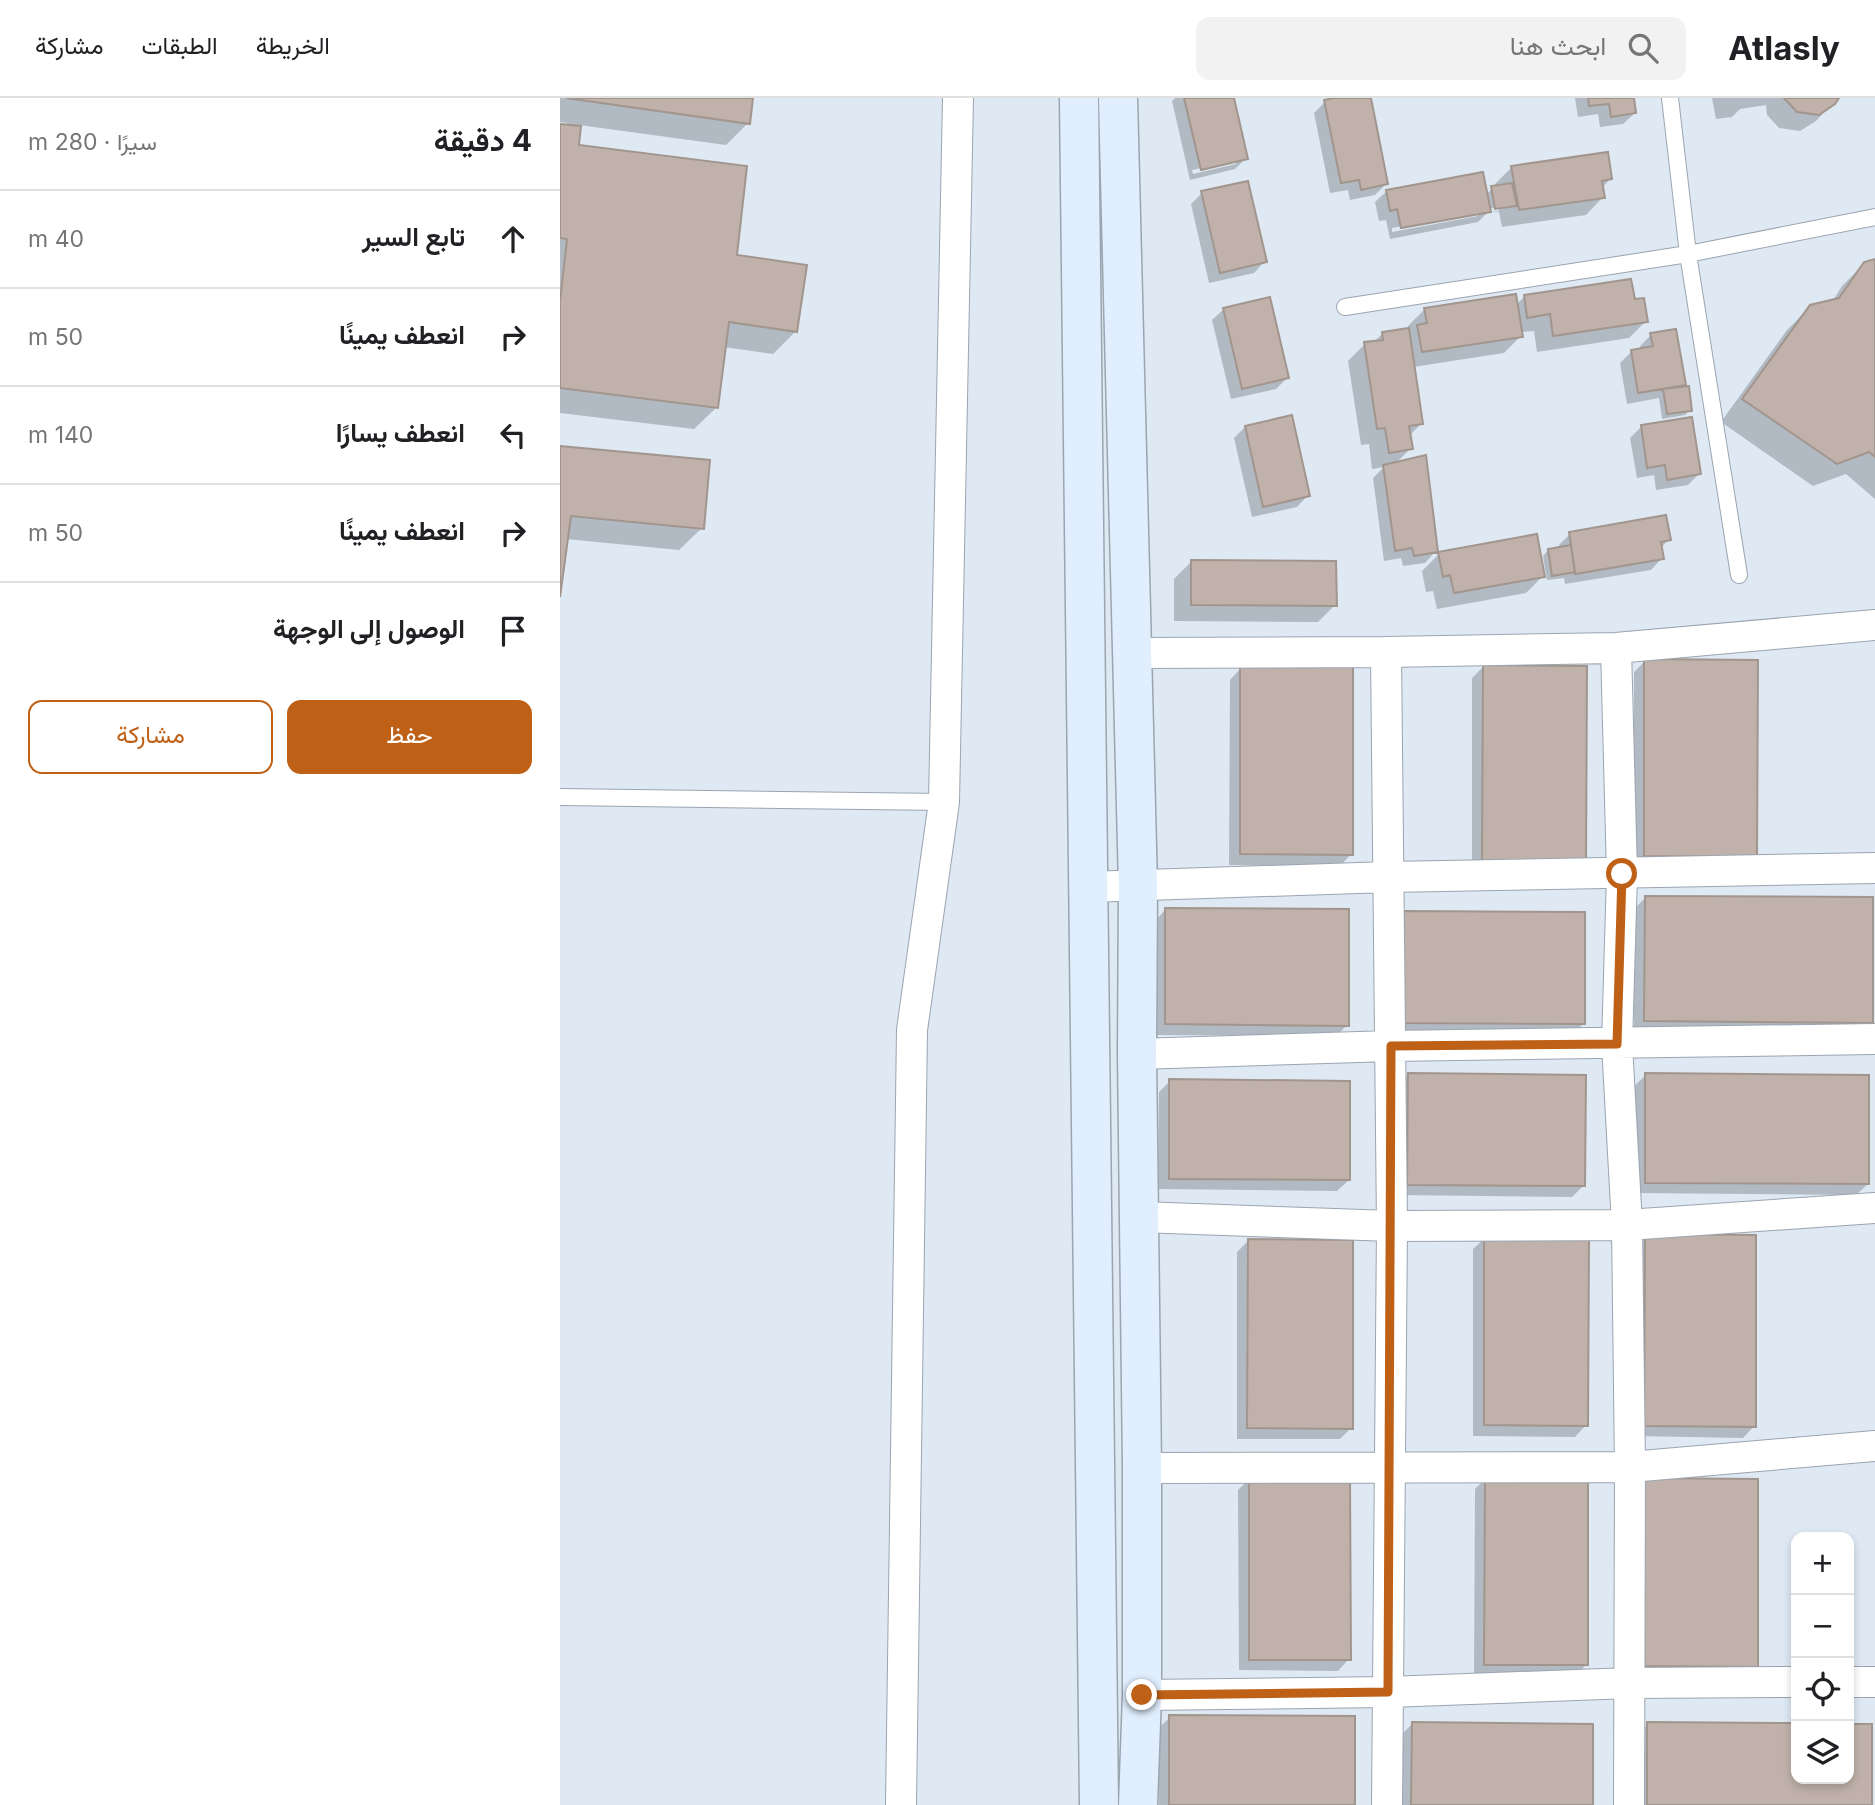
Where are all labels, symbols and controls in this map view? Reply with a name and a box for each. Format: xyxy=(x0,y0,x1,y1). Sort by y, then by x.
search box xyxy=(1196,17,1686,80)
text: Atlasly xyxy=(1728,28,1840,68)
icon: search xyxy=(1624,29,1662,67)
text: ابحث هنا xyxy=(1510,30,1606,61)
text: مشاركة xyxy=(35,31,103,60)
text: الطبقات xyxy=(141,31,218,60)
text: الخريطة xyxy=(256,31,330,60)
text: 4 دقيقة xyxy=(434,122,532,158)
text: سيرًا · 280 m xyxy=(28,128,157,156)
icon: ahead xyxy=(494,220,532,258)
text: تابع السير xyxy=(362,221,465,252)
text: 40 m xyxy=(28,225,84,253)
icon: right xyxy=(494,318,532,356)
text: انعطف يمينًا xyxy=(339,319,465,350)
text: 50 m xyxy=(28,323,83,351)
icon: left xyxy=(494,416,532,454)
text: انعطف يسارًا xyxy=(336,417,465,448)
text: 140 m xyxy=(28,421,93,449)
icon: right xyxy=(494,514,532,552)
text: انعطف يمينًا xyxy=(339,515,465,546)
text: 50 m xyxy=(28,519,83,547)
icon: arrive xyxy=(494,612,532,650)
text: الوصول إلى الوجهة xyxy=(273,613,465,644)
button: مشاركة xyxy=(28,700,273,774)
button: حفظ xyxy=(287,700,532,774)
route start xyxy=(1606,858,1637,889)
map controls xyxy=(1791,1532,1854,1784)
button: + xyxy=(1791,1532,1854,1595)
button: − xyxy=(1791,1595,1854,1658)
button: locate xyxy=(1791,1658,1854,1721)
route end xyxy=(1126,1679,1157,1710)
button: layers xyxy=(1791,1721,1854,1784)

